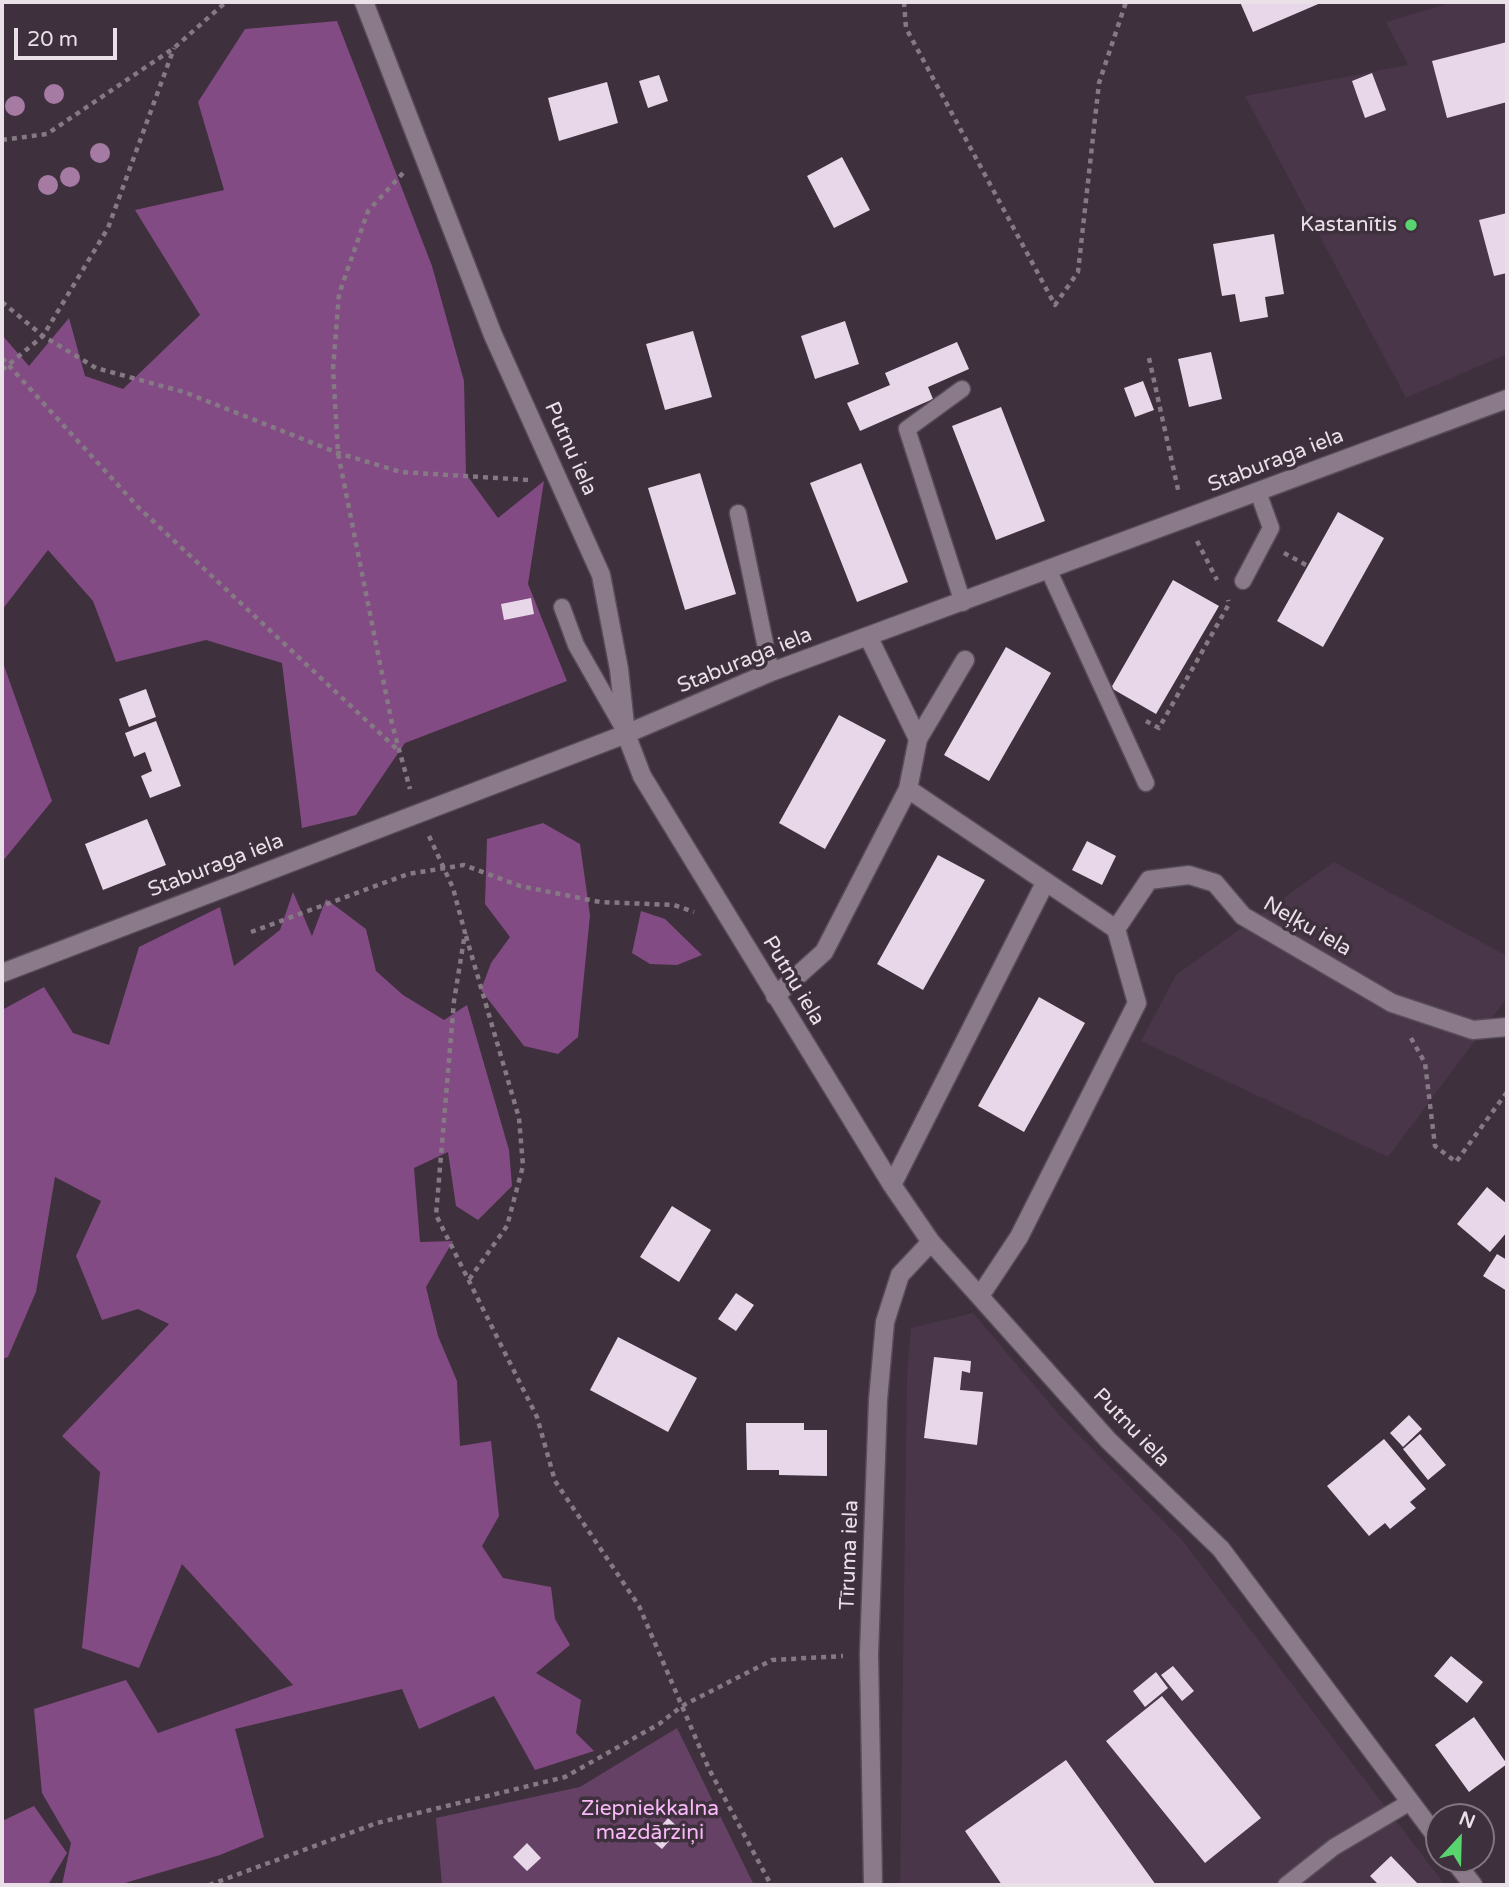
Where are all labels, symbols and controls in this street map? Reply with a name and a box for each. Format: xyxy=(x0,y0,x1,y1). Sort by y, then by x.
scale bar xyxy=(18,14,121,58)
text: 20 m xyxy=(27,27,78,52)
place label: Kastanītis xyxy=(1300,212,1397,238)
marker: Kastanītis xyxy=(1403,217,1419,233)
street label: Putnu iela xyxy=(538,398,602,500)
street label: Staburaga iela xyxy=(1205,424,1347,498)
street label: Staburaga iela xyxy=(674,623,816,699)
street label: Staburaga iela xyxy=(145,829,287,903)
street label: Neļķu iela xyxy=(1258,892,1356,962)
street label: Putnu iela xyxy=(756,932,830,1030)
street label: Putnu iela xyxy=(1087,1383,1175,1473)
street label: Tīruma iela xyxy=(835,1499,865,1611)
park label: Ziepniekkalna mazdārziņi xyxy=(581,1796,719,1846)
north arrow xyxy=(1425,1803,1495,1873)
text: N xyxy=(1456,1807,1478,1833)

